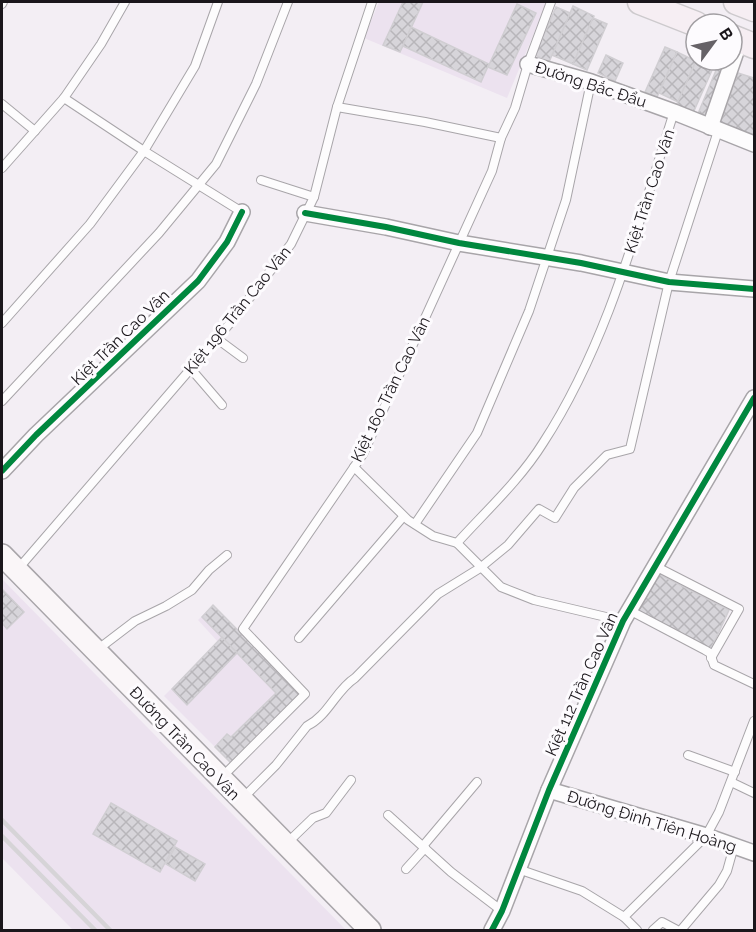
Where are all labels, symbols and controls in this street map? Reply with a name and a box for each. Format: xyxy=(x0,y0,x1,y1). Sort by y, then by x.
north arrow xyxy=(684,12,744,72)
text: B xyxy=(715,24,737,44)
street label: Đường Bắc Đẩu xyxy=(533,58,649,111)
street label: Kiệt Trần Cao Vân xyxy=(621,127,678,255)
street label: Kiệt 196 Trần Cao Vân xyxy=(180,243,295,378)
street label: Kiệt Trần Cao Vân xyxy=(67,286,173,389)
street label: Kiệt 160 Trần Cao Vân xyxy=(347,313,434,465)
street label: Kiệt 112 Trần Cao Vân xyxy=(541,609,622,759)
street label: Đường Trần Cao Vân xyxy=(126,683,244,804)
street label: Đường Đinh Tiên Hoàng xyxy=(565,787,739,856)

